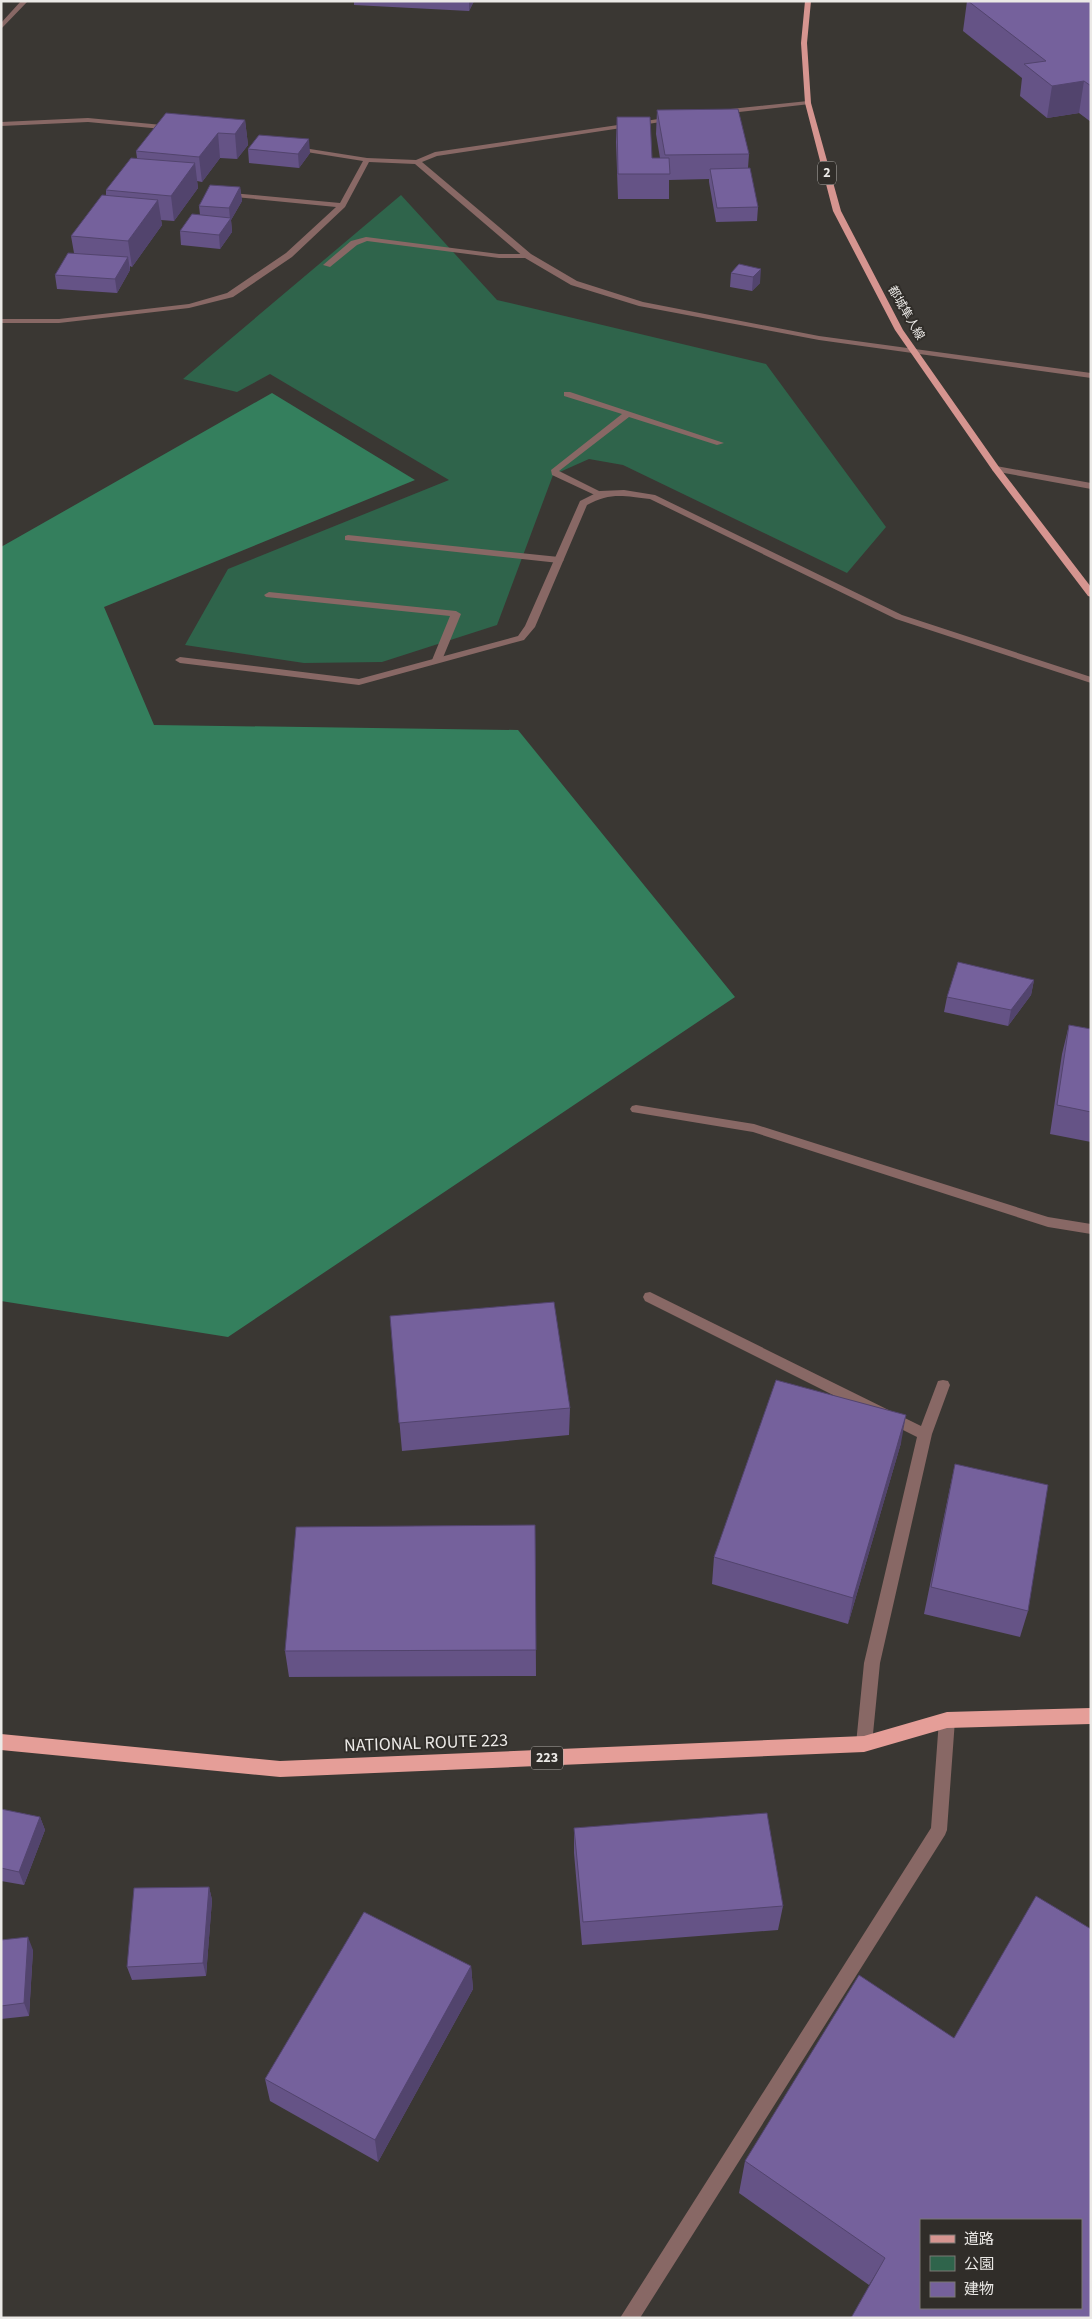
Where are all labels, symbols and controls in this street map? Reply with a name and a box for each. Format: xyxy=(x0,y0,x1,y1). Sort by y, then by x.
road number: 2 xyxy=(818,162,836,184)
street label: 都城隼人線 xyxy=(884,283,928,343)
street label: NATIONAL ROUTE 223 xyxy=(344,1728,508,1758)
road number: 223 xyxy=(531,1746,563,1770)
legend xyxy=(920,2219,1082,2309)
text: 道路 xyxy=(964,2229,994,2250)
text: 公園 xyxy=(964,2254,994,2275)
text: 建物 xyxy=(964,2279,994,2300)

